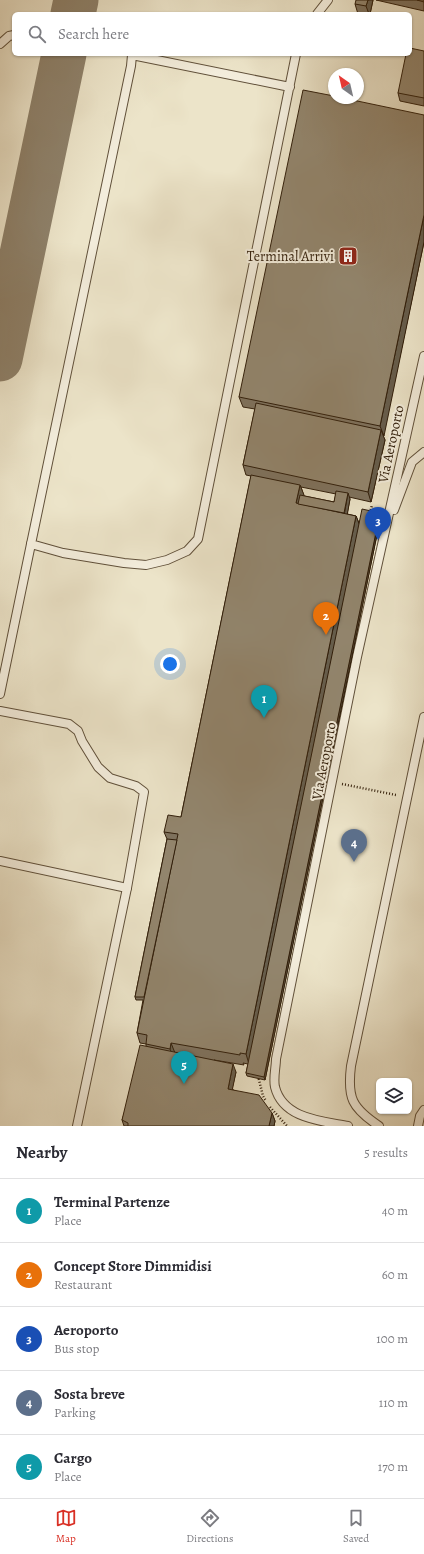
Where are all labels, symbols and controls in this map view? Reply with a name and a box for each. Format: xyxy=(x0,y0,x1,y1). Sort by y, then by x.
search box xyxy=(12,12,412,56)
icon: search xyxy=(26,23,48,45)
text: Search here xyxy=(58,24,129,44)
north arrow xyxy=(328,68,364,104)
building icon: Terminal Arrivi xyxy=(337,245,359,267)
place label: Terminal Arrivi xyxy=(247,247,334,266)
street label: Via Aeroporto xyxy=(373,403,409,486)
pin: 3 xyxy=(365,507,391,540)
pin: 2 xyxy=(313,602,339,635)
your location xyxy=(160,654,180,674)
pin: 1 xyxy=(251,685,277,718)
street label: Via Aeroporto xyxy=(307,720,341,803)
pin: 4 xyxy=(341,829,367,862)
pin: 5 xyxy=(171,1051,197,1084)
map controls xyxy=(376,1078,412,1114)
button: layers xyxy=(376,1078,412,1114)
text: Nearby xyxy=(16,1141,67,1164)
text: 5 results xyxy=(364,1144,408,1161)
text: Terminal Partenze xyxy=(54,1192,170,1212)
text: 1 xyxy=(27,1202,31,1219)
text: 40 m xyxy=(382,1202,408,1219)
text: Place xyxy=(54,1212,82,1229)
text: Concept Store Dimmidisi xyxy=(54,1256,212,1276)
text: 2 xyxy=(26,1266,32,1283)
text: 60 m xyxy=(382,1266,408,1283)
text: Restaurant xyxy=(54,1276,112,1293)
text: Aeroporto xyxy=(54,1320,118,1340)
text: 3 xyxy=(26,1330,32,1347)
text: 100 m xyxy=(376,1330,408,1347)
text: Bus stop xyxy=(54,1340,99,1357)
text: Sosta breve xyxy=(54,1384,125,1404)
text: 4 xyxy=(26,1394,32,1411)
text: 110 m xyxy=(379,1394,408,1411)
text: Parking xyxy=(54,1404,96,1421)
text: Cargo xyxy=(54,1448,92,1468)
text: 5 xyxy=(26,1458,32,1475)
text: 170 m xyxy=(378,1458,408,1475)
text: Place xyxy=(54,1468,82,1485)
tab: Map xyxy=(55,1507,77,1546)
tab: Directions xyxy=(186,1507,234,1546)
tab: Saved xyxy=(343,1507,369,1546)

